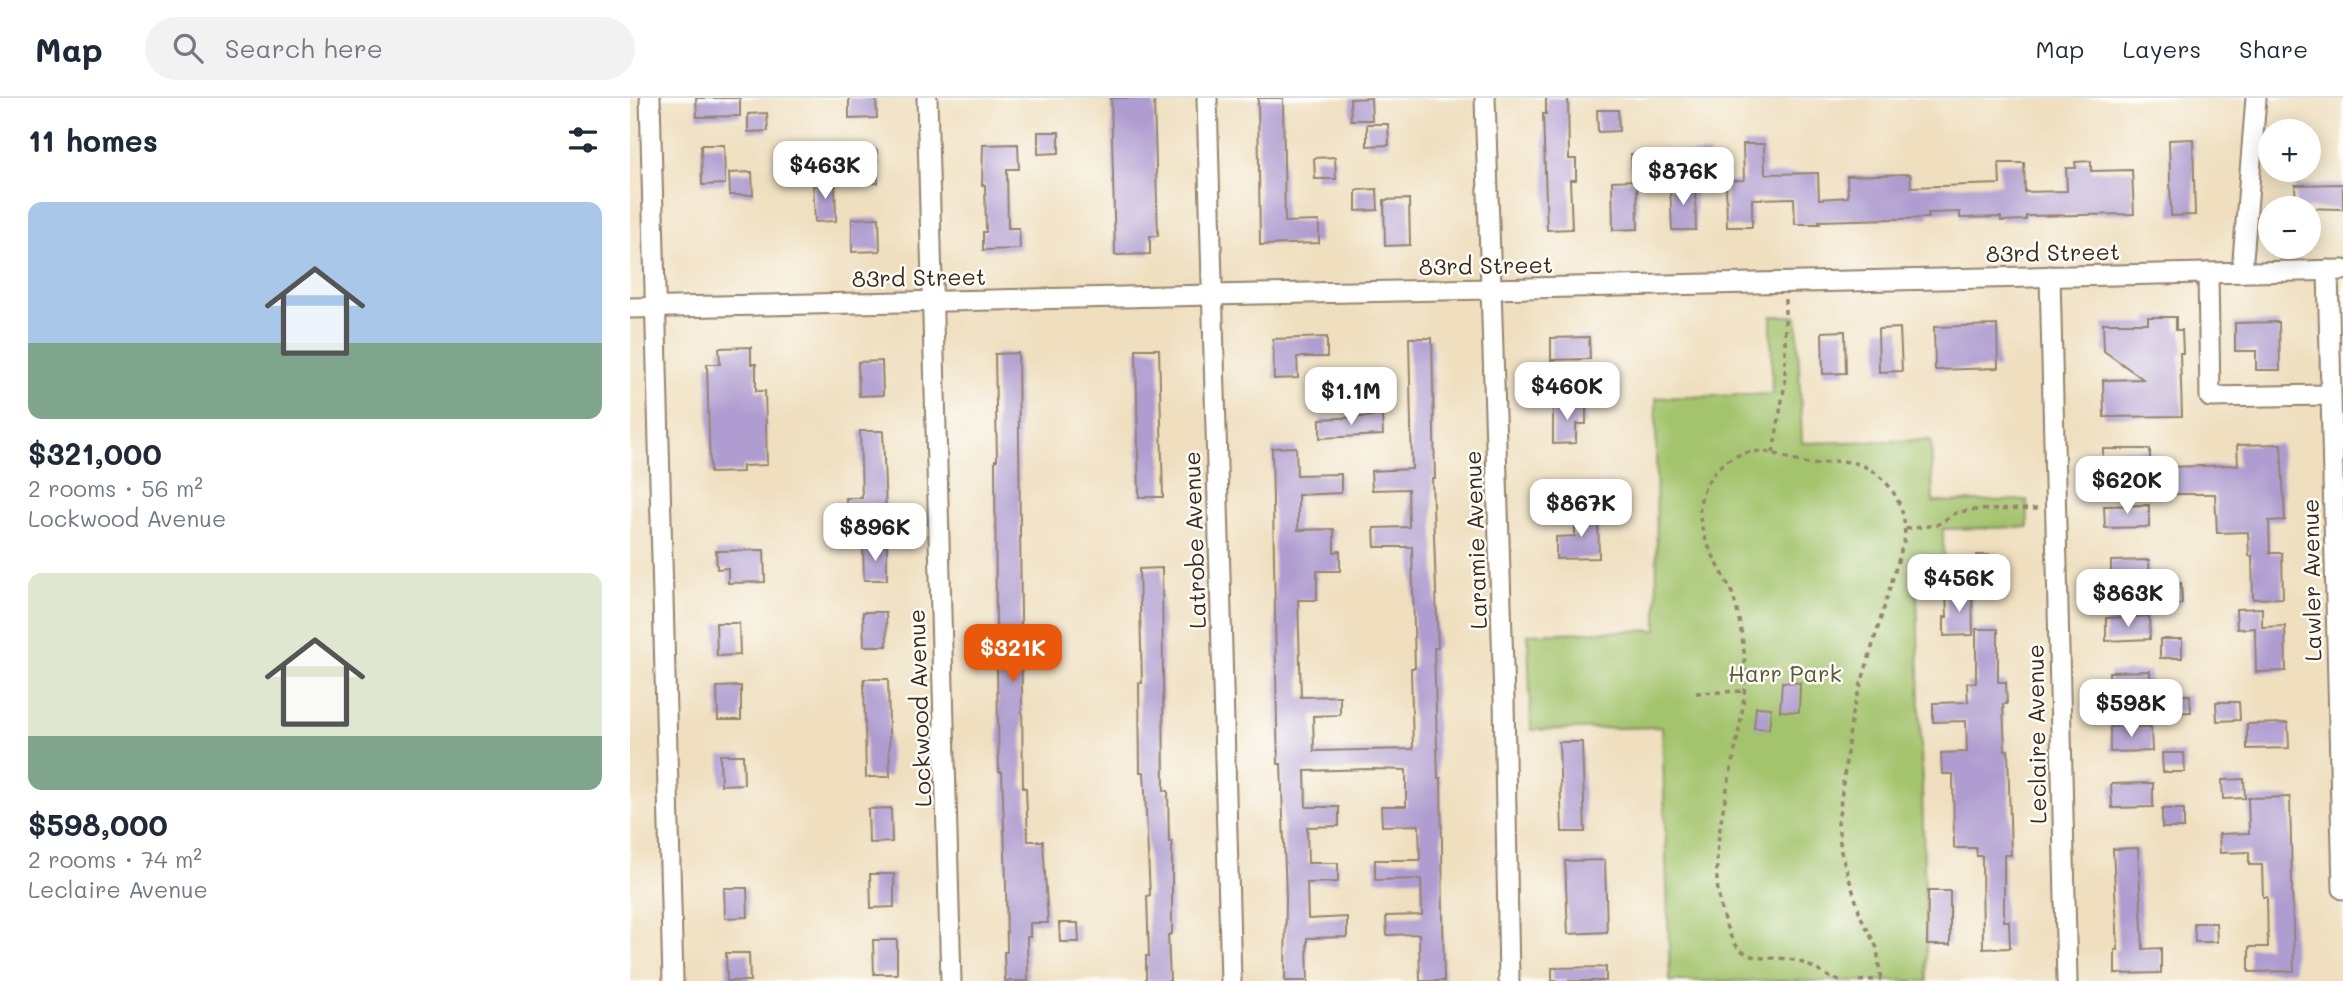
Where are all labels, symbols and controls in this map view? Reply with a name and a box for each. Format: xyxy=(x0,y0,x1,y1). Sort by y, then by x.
search box xyxy=(145,17,635,80)
text: Map xyxy=(35,27,103,70)
icon: search xyxy=(169,29,207,67)
text: Search here xyxy=(225,31,383,65)
text: Map xyxy=(2036,33,2084,64)
text: Layers xyxy=(2122,33,2201,64)
text: Share xyxy=(2239,33,2308,64)
map controls xyxy=(2258,119,2321,259)
button: + xyxy=(2258,119,2321,182)
text: 11 homes xyxy=(28,120,158,160)
icon: filters xyxy=(564,121,602,159)
pin: $463K xyxy=(776,141,874,201)
pin: $876K xyxy=(1634,148,1732,207)
text: $463K xyxy=(789,149,861,179)
text: $876K xyxy=(1648,155,1718,185)
button: − xyxy=(2258,196,2321,259)
street label: 83rd Street xyxy=(1986,236,2120,268)
icon: home xyxy=(252,248,378,374)
street label: 83rd Street xyxy=(1419,249,1553,281)
street label: 83rd Street xyxy=(852,261,986,293)
pin: $460K xyxy=(1518,362,1616,422)
pin: $1.1M xyxy=(1302,368,1400,427)
text: $460K xyxy=(1531,370,1603,400)
text: $1.1M xyxy=(1321,375,1381,405)
text: $321,000 xyxy=(28,433,162,473)
street label: Laramie Avenue xyxy=(1457,450,1493,630)
street label: Latrobe Avenue xyxy=(1176,451,1212,629)
pin: $620K xyxy=(2078,456,2176,516)
text: $620K xyxy=(2092,464,2162,494)
text: 2 rooms · 56 m² xyxy=(28,473,203,503)
pin: $867K xyxy=(1532,480,1630,539)
text: $867K xyxy=(1546,487,1616,517)
street label: Lawler Avenue xyxy=(2295,498,2327,662)
text: Lockwood Avenue xyxy=(28,503,226,533)
pin: $896K xyxy=(826,504,924,563)
text: $896K xyxy=(839,511,911,541)
pin: $456K xyxy=(1910,554,2008,614)
text: $456K xyxy=(1923,562,1995,592)
pin: $863K xyxy=(2079,570,2177,629)
text: $863K xyxy=(2092,577,2164,607)
street label: Lockwood Avenue xyxy=(901,608,937,808)
icon: home xyxy=(252,619,378,745)
pin: $321K xyxy=(964,624,1062,684)
text: $321K xyxy=(980,632,1046,662)
street label: Leclaire Avenue xyxy=(2019,644,2053,824)
park label: Harr Park xyxy=(1728,658,1842,688)
pin: $598K xyxy=(2082,680,2180,739)
text: $598K xyxy=(2096,687,2166,717)
text: $598,000 xyxy=(28,804,168,844)
text: 2 rooms · 74 m² xyxy=(28,844,202,874)
text: Leclaire Avenue xyxy=(28,874,208,904)

